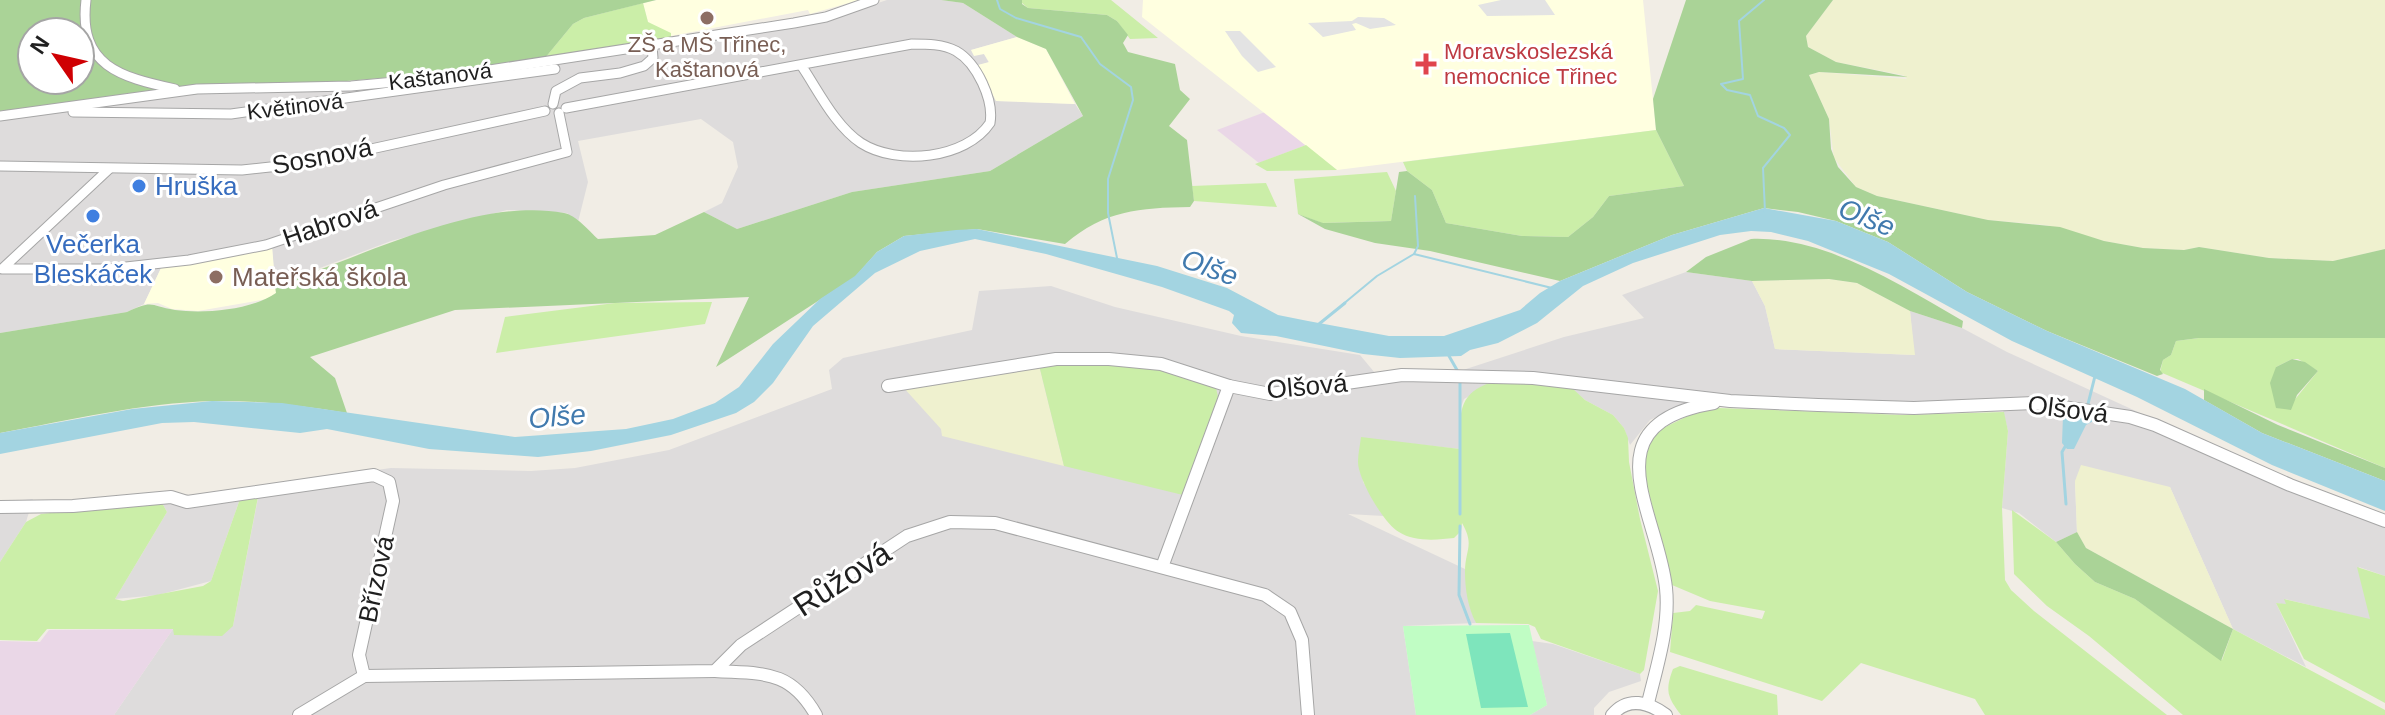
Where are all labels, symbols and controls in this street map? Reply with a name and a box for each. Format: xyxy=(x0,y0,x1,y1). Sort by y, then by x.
marker: ZŠ a MŠ Třinec, Kaštanová xyxy=(698,9,716,27)
north arrow xyxy=(16,16,96,96)
text: N xyxy=(25,32,55,59)
place label: ZŠ a MŠ Třinec, Kaštanová xyxy=(628,32,786,82)
place label: Moravskoslezská nemocnice Třinec xyxy=(1444,39,1617,89)
marker: Moravskoslezská nemocnice Třinec xyxy=(1415,53,1437,75)
street label: Kaštanová xyxy=(387,58,494,95)
street label: Květinová xyxy=(246,88,345,125)
street label: Sosnová xyxy=(269,132,375,180)
place label: Hruška xyxy=(155,171,238,201)
marker: Hruška xyxy=(130,177,148,195)
water label: Olše xyxy=(1834,192,1899,243)
street label: Habrová xyxy=(279,193,382,253)
marker: Večerka Bleskáček xyxy=(84,207,102,225)
place label: Večerka Bleskáček xyxy=(34,229,153,289)
water label: Olše xyxy=(1177,243,1242,292)
place label: Mateřská škola xyxy=(232,262,407,292)
marker: Mateřská škola xyxy=(207,268,225,286)
street label: Olšová xyxy=(1265,367,1349,404)
street label: Olšová xyxy=(2026,389,2111,429)
water label: Olše xyxy=(527,399,587,434)
street label: Břízová xyxy=(352,532,400,625)
street label: Růžová xyxy=(787,534,897,624)

